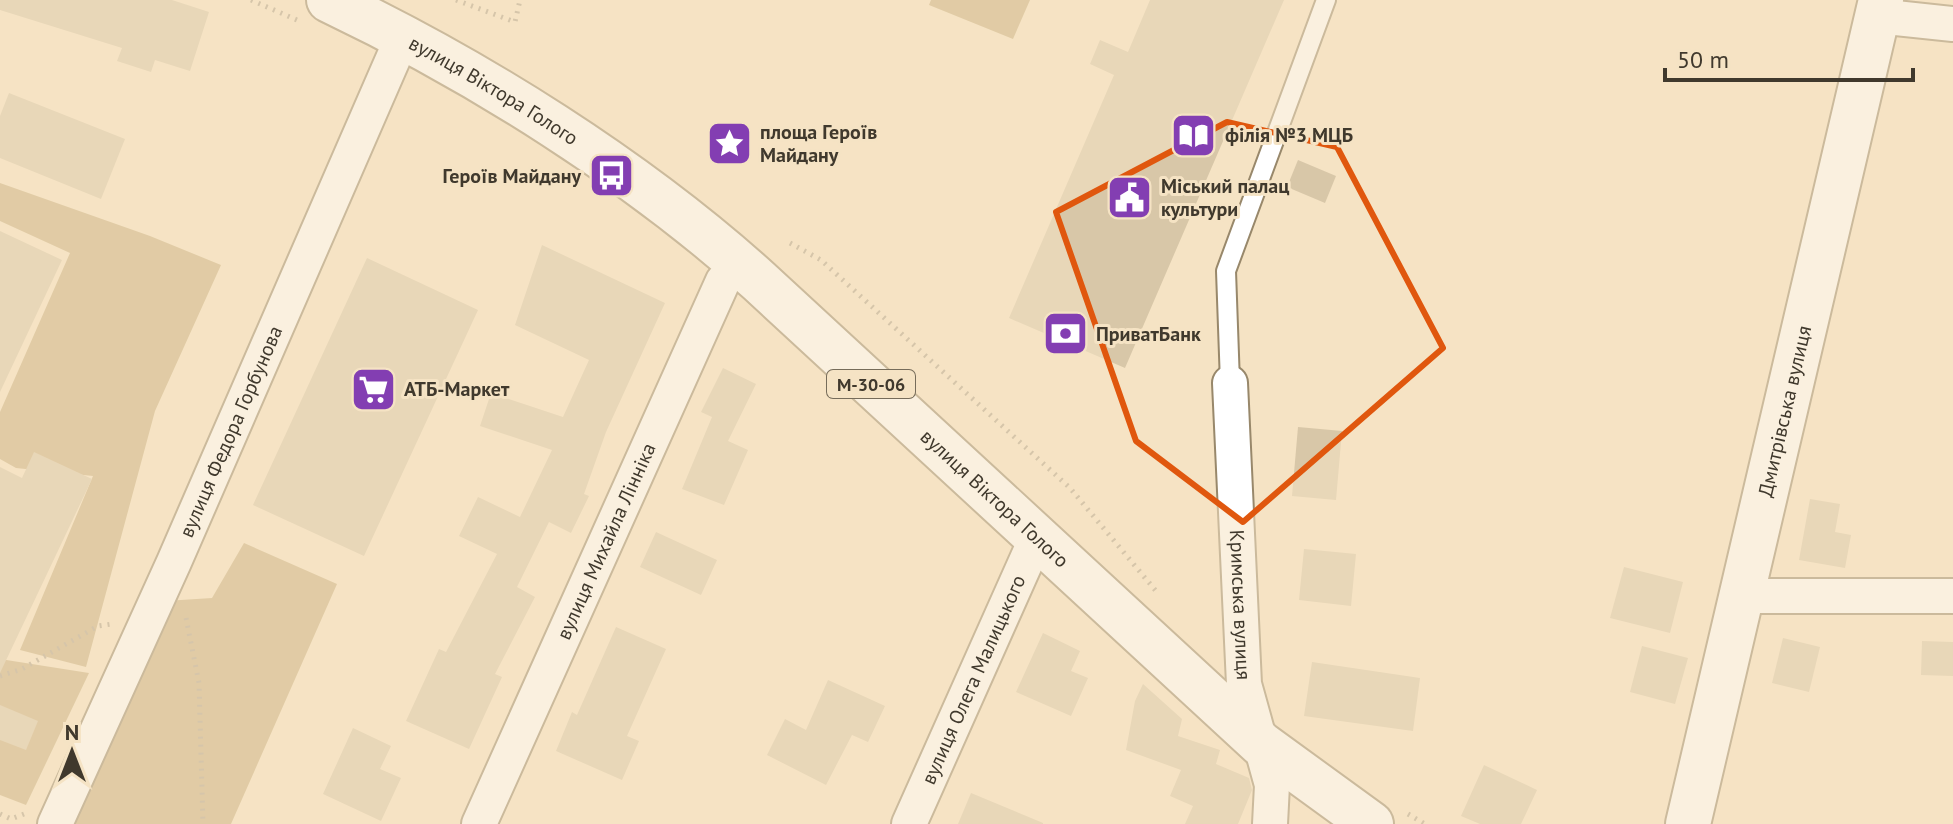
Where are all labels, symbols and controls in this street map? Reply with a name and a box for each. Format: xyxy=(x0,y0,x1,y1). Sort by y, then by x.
street label: вулиця Віктора Голого xyxy=(404,30,583,151)
scale bar xyxy=(1665,32,1913,82)
text: 50 m xyxy=(1677,44,1729,75)
library icon: філія №3 МЦБ xyxy=(1170,111,1218,159)
place label: площа Героїв Майдану xyxy=(760,119,877,168)
place icon: площа Героїв Майдану xyxy=(705,120,753,168)
place label: філія №3 МЦБ xyxy=(1225,122,1353,148)
bus stop icon: Героїв Майдану xyxy=(588,152,636,200)
place label: Героїв Майдану xyxy=(443,163,581,189)
public building icon: Міський палац культури xyxy=(1106,173,1154,221)
place label: Міський палац культури xyxy=(1161,173,1289,222)
bank icon: ПриватБанк xyxy=(1041,310,1089,358)
place label: ПриватБанк xyxy=(1096,321,1201,347)
street label: вулиця Федора Горбунова xyxy=(173,322,288,541)
street label: Дмитрівська вулиця xyxy=(1752,323,1817,499)
supermarket icon: АТБ-Маркет xyxy=(349,365,397,413)
road number: М-30-06 xyxy=(827,370,915,398)
place label: АТБ-Маркет xyxy=(404,376,510,402)
street label: вулиця Віктора Голого xyxy=(915,423,1074,573)
street label: вулиця Михайла Лінніка xyxy=(551,439,662,644)
street label: Кримська вулиця xyxy=(1224,529,1257,681)
street label: вулиця Олега Малицького xyxy=(915,571,1031,788)
north arrow xyxy=(32,712,112,792)
text: N xyxy=(65,718,79,746)

